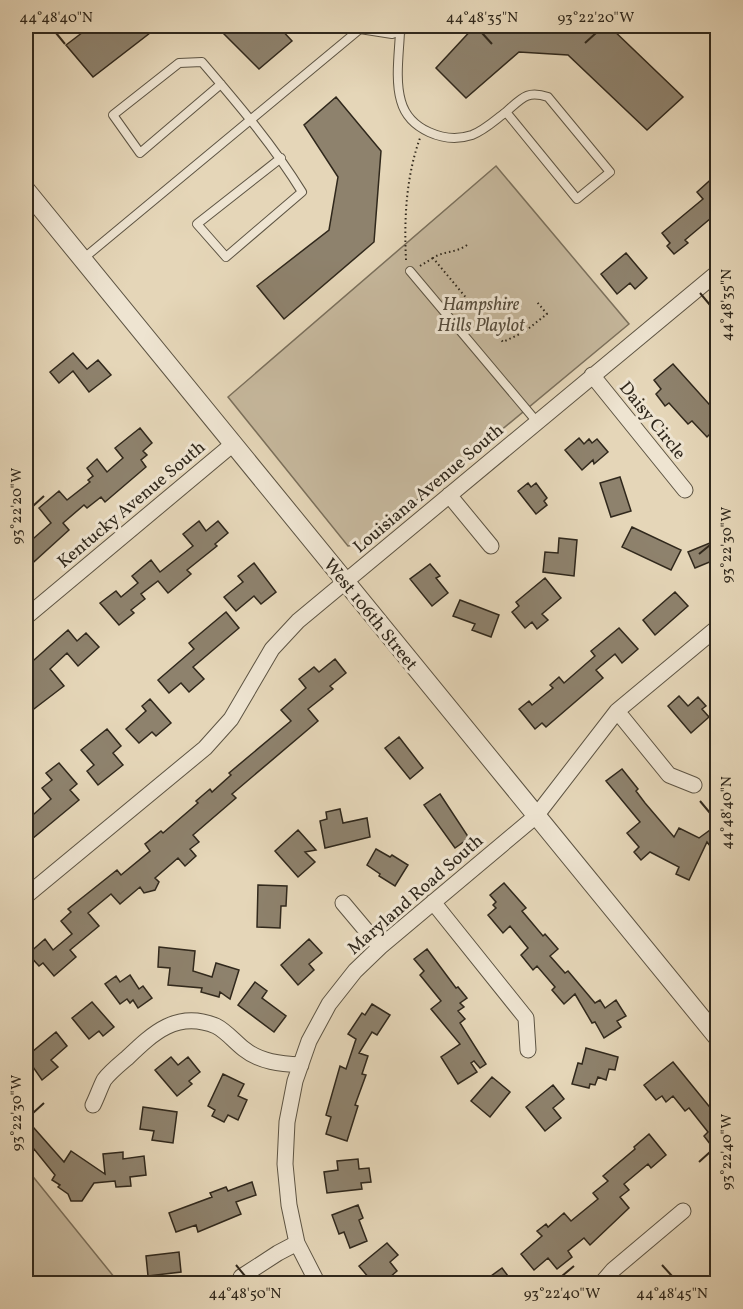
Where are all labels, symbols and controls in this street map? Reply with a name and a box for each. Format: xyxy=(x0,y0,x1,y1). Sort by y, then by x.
text: 44°48'40"N xyxy=(19,8,93,29)
text: 44°48'35"N xyxy=(446,8,518,29)
text: 93°22'20"W xyxy=(558,8,634,29)
text: 44°48'35"N xyxy=(717,269,738,341)
park label: Hampshire Hills Playlot xyxy=(437,293,526,339)
street label: Daisy Circle xyxy=(613,377,691,465)
street label: Louisiana Avenue South xyxy=(348,418,510,560)
street label: Kentucky Avenue South xyxy=(52,435,212,575)
text: 93°22'20"W xyxy=(7,468,28,544)
text: 93°22'30"W xyxy=(717,507,738,583)
street label: West 106th Street xyxy=(317,554,423,676)
text: 44°48'40"N xyxy=(717,776,738,850)
street label: Maryland Road South xyxy=(343,829,490,961)
text: 93°22'30"W xyxy=(7,1075,28,1151)
text: 93°22'40"W xyxy=(717,1114,738,1190)
text: 44°48'50"N xyxy=(208,1284,282,1305)
text: 93°22'40"W xyxy=(524,1284,600,1305)
text: 44°48'45"N xyxy=(636,1284,708,1305)

